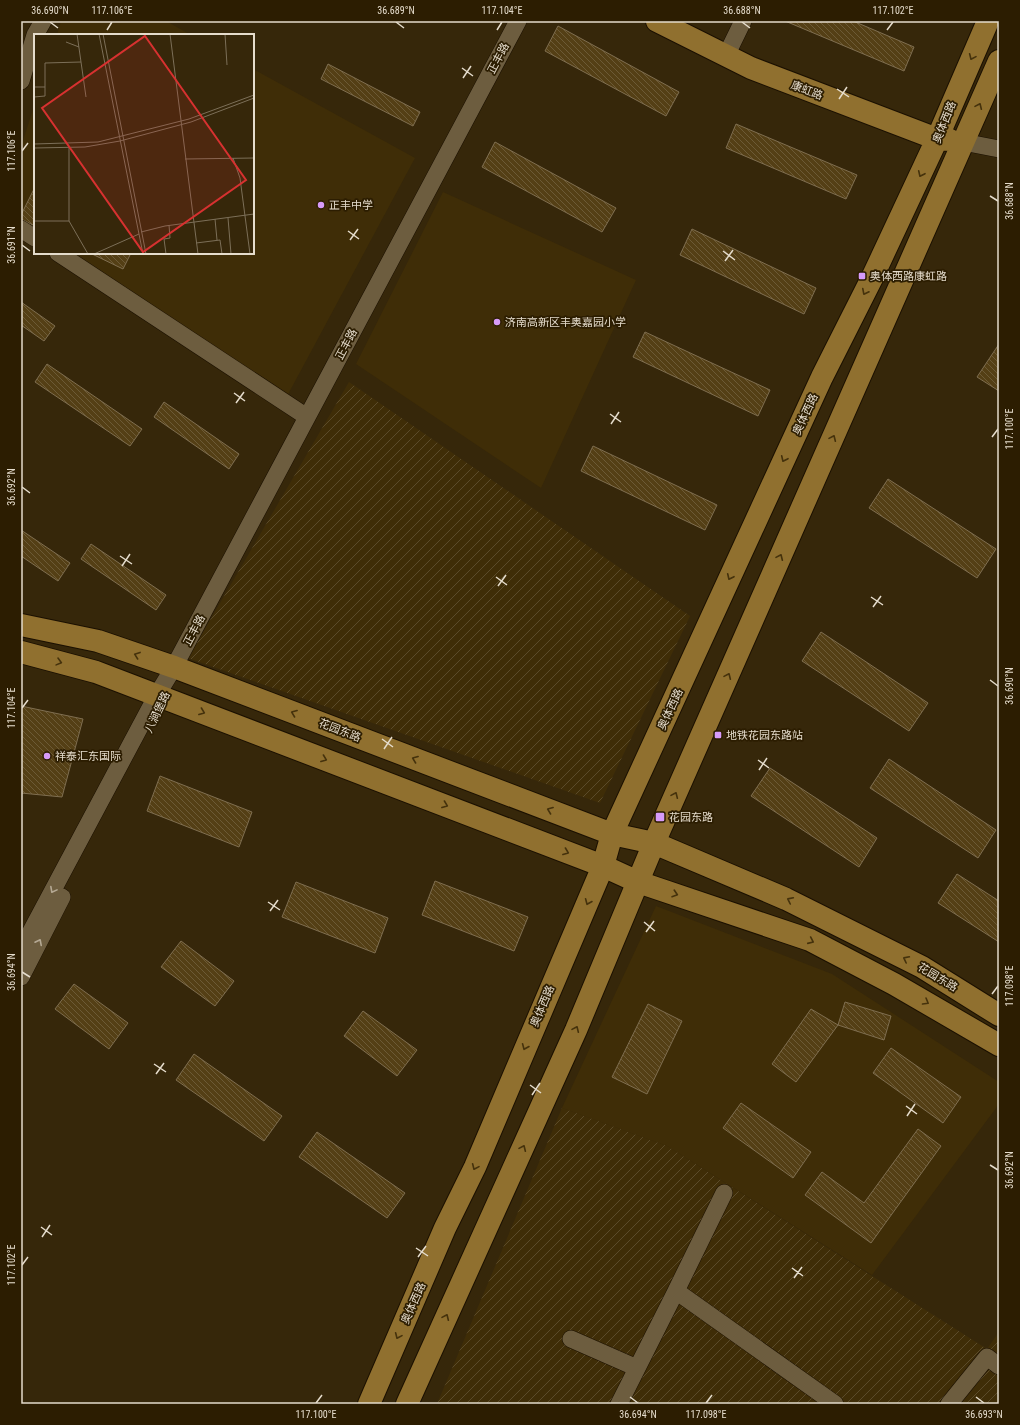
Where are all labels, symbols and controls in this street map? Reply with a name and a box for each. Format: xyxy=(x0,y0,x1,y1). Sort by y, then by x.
text: 36.690°N xyxy=(31,5,69,16)
text: 117.106°E xyxy=(92,5,133,16)
text: 36.689°N xyxy=(377,5,415,16)
text: 117.104°E xyxy=(482,5,523,16)
text: 36.688°N xyxy=(723,5,761,16)
text: 117.102°E xyxy=(873,5,914,16)
inset map xyxy=(34,34,254,254)
street label: 正丰路 xyxy=(485,41,512,76)
one-way arrow xyxy=(969,52,977,60)
street label: 康虹路 xyxy=(789,78,825,102)
street label: 奥体西路 xyxy=(930,99,959,145)
one-way arrow xyxy=(974,103,982,110)
text: 117.106°E xyxy=(6,130,17,171)
one-way arrow xyxy=(918,170,926,177)
text: 36.688°N xyxy=(1004,182,1015,220)
place label: 正丰中学 xyxy=(329,199,373,212)
marker: 正丰中学 xyxy=(316,200,326,210)
text: 36.691°N xyxy=(6,226,17,264)
place label: 奥体西路康虹路 xyxy=(870,270,947,283)
marker: 奥体西路康虹路 xyxy=(857,271,867,281)
one-way arrow xyxy=(862,287,870,295)
place label: 济南高新区丰奥嘉园小学 xyxy=(505,316,626,329)
marker: 济南高新区丰奥嘉园小学 xyxy=(492,317,502,327)
street label: 正丰路 xyxy=(333,327,360,362)
street label: 奥体西路 xyxy=(790,392,821,437)
text: 117.100°E xyxy=(1004,408,1015,449)
one-way arrow xyxy=(828,435,836,442)
one-way arrow xyxy=(781,455,789,462)
text: 36.692°N xyxy=(6,468,17,506)
one-way arrow xyxy=(775,553,783,561)
one-way arrow xyxy=(727,573,735,581)
street label: 正丰路 xyxy=(181,613,208,648)
one-way arrow xyxy=(134,651,141,660)
one-way arrow xyxy=(55,657,62,666)
text: 36.690°N xyxy=(1004,667,1015,705)
one-way arrow xyxy=(723,672,731,680)
text: 117.104°E xyxy=(6,687,17,728)
street label: 奥体西路 xyxy=(655,687,686,732)
street label: 八涧堡路 xyxy=(142,690,173,735)
one-way arrow xyxy=(199,707,206,715)
one-way arrow xyxy=(290,709,297,717)
street label: 花园东路 xyxy=(317,717,363,744)
place label: 地铁花园东路站 xyxy=(726,729,803,742)
marker: 地铁花园东路站 xyxy=(713,730,723,740)
place label: 祥泰汇东国际 xyxy=(55,750,121,763)
marker: 祥泰汇东国际 xyxy=(42,751,52,761)
one-way arrow xyxy=(320,754,327,762)
one-way arrow xyxy=(412,755,419,763)
one-way arrow xyxy=(670,791,678,799)
one-way arrow xyxy=(441,801,448,809)
one-way arrow xyxy=(546,806,553,814)
marker: 花园东路 xyxy=(654,811,666,823)
place label: 花园东路 xyxy=(669,811,713,824)
one-way arrow xyxy=(563,847,570,855)
one-way arrow xyxy=(50,886,58,893)
one-way arrow xyxy=(671,890,678,898)
one-way arrow xyxy=(585,897,593,905)
one-way arrow xyxy=(786,898,794,905)
one-way arrow xyxy=(807,936,815,944)
one-way arrow xyxy=(34,939,42,946)
text: 36.694°N xyxy=(6,953,17,991)
one-way arrow xyxy=(903,956,910,963)
street label: 花园东路 xyxy=(916,961,960,994)
text: 117.098°E xyxy=(1004,965,1015,1006)
street label: 奥体西路 xyxy=(528,983,557,1029)
one-way arrow xyxy=(922,998,929,1005)
one-way arrow xyxy=(571,1026,579,1034)
one-way arrow xyxy=(522,1042,530,1050)
one-way arrow xyxy=(518,1144,526,1152)
text: 36.692°N xyxy=(1004,1151,1015,1189)
one-way arrow xyxy=(471,1163,479,1170)
text: 117.102°E xyxy=(6,1244,17,1285)
street label: 奥体西路 xyxy=(399,1280,428,1326)
one-way arrow xyxy=(441,1314,449,1322)
one-way arrow xyxy=(395,1332,403,1340)
text: 117.100°E xyxy=(296,1409,337,1420)
text: 36.694°N xyxy=(619,1409,657,1420)
text: 117.098°E xyxy=(686,1409,727,1420)
text: 36.693°N xyxy=(965,1409,1003,1420)

